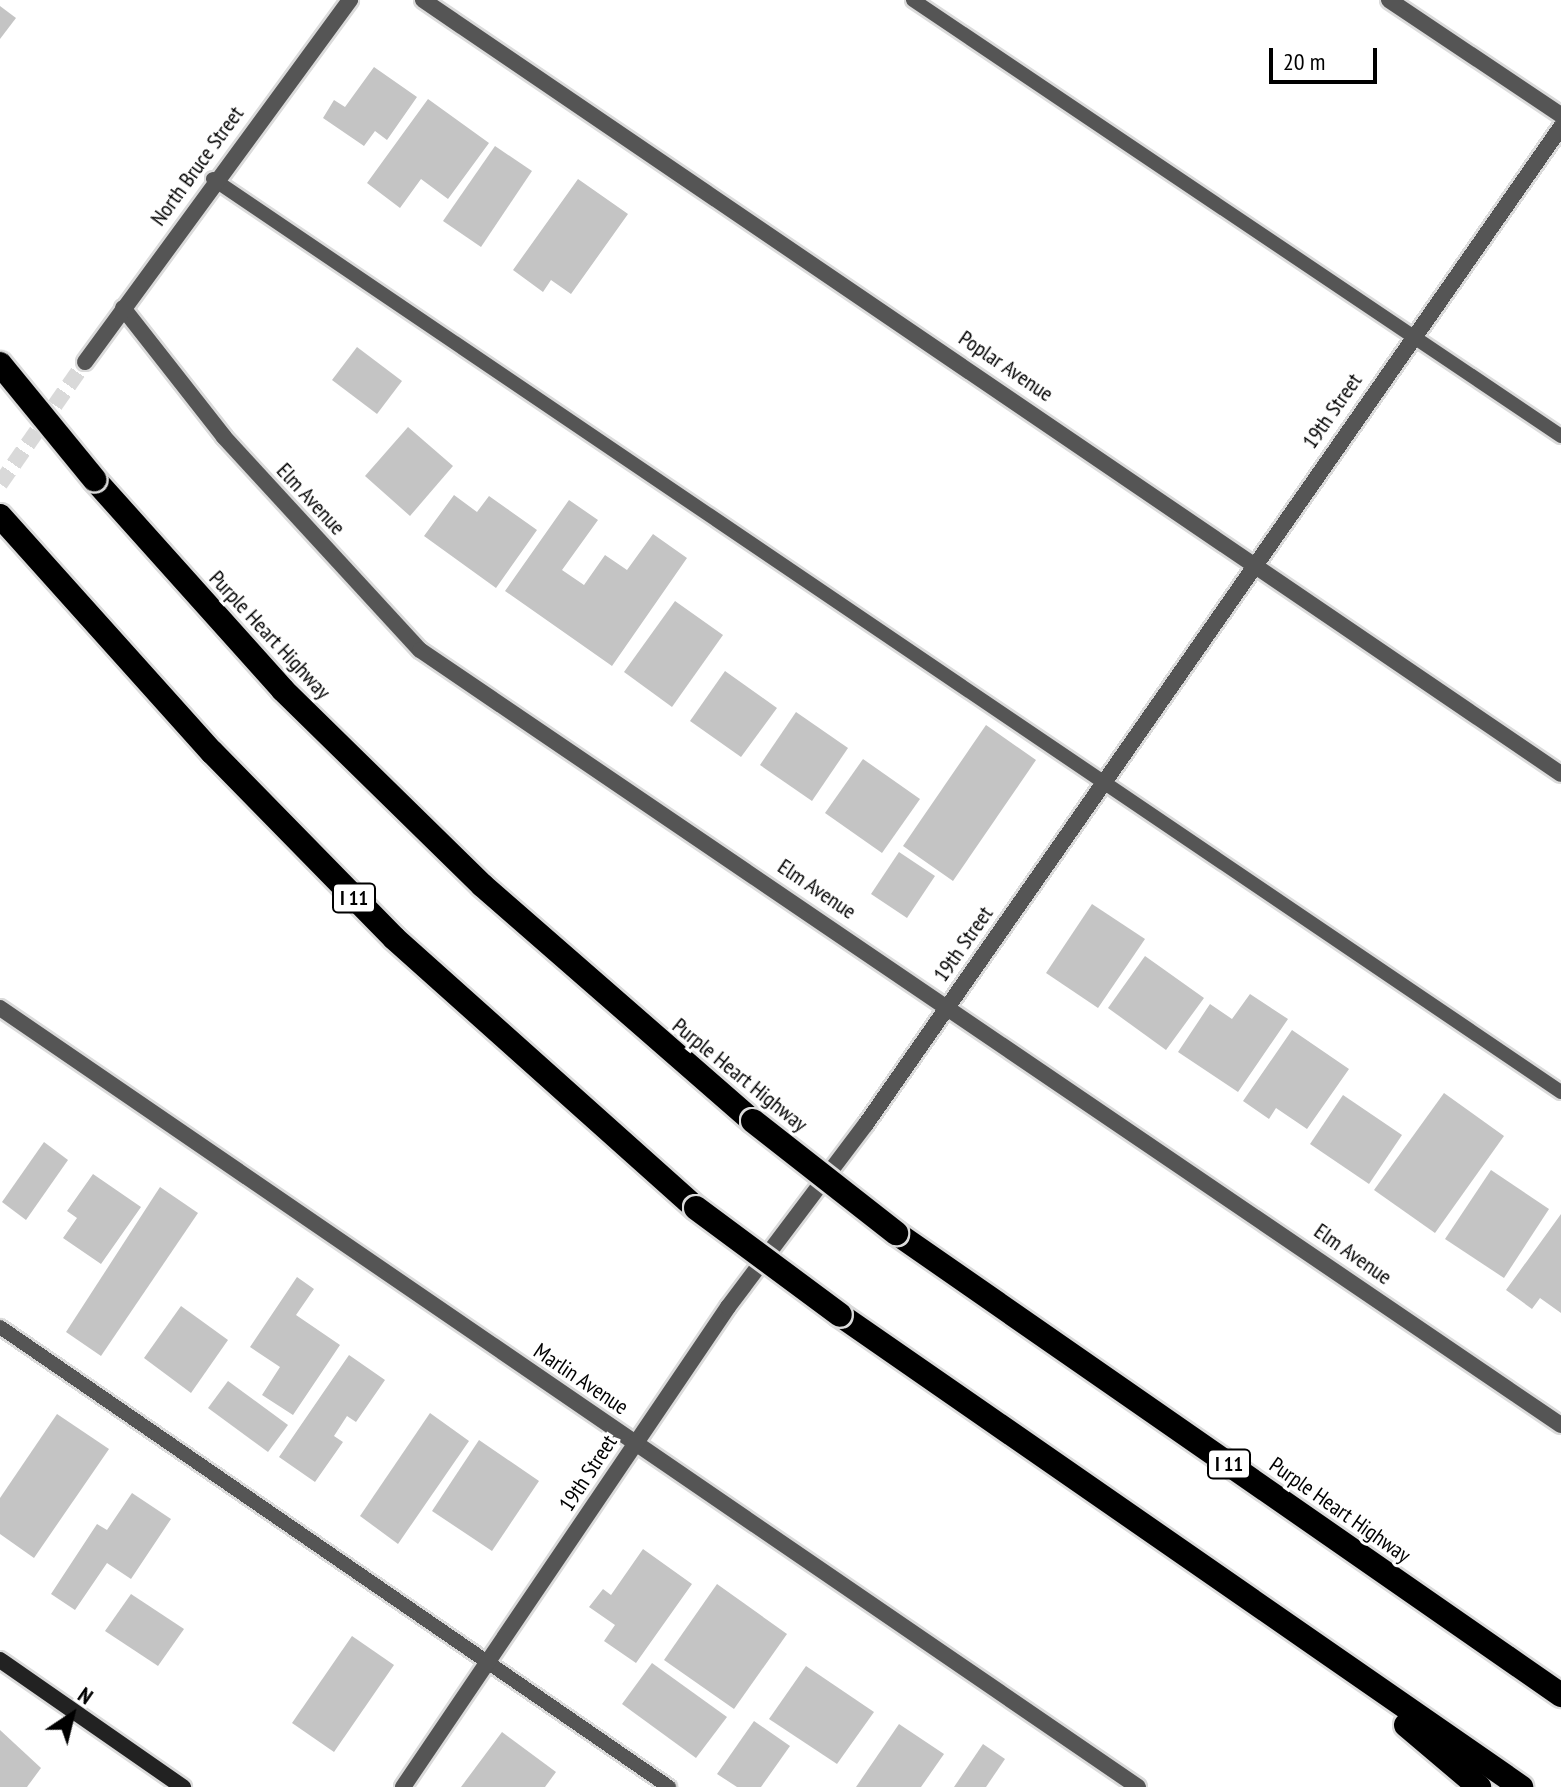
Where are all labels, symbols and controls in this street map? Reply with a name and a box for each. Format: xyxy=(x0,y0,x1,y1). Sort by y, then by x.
scale bar xyxy=(1273,32,1381,82)
text: 20 m xyxy=(1283,46,1325,77)
street label: North Bruce Street xyxy=(145,101,249,231)
street label: Poplar Avenue xyxy=(954,325,1058,407)
street label: 19th Street xyxy=(1297,368,1367,454)
street label: Elm Avenue xyxy=(271,457,351,541)
street label: Purple Heart Highway xyxy=(204,565,336,705)
street label: Elm Avenue xyxy=(773,853,861,925)
road number: I 11 xyxy=(332,882,376,914)
street label: 19th Street xyxy=(928,901,998,987)
street label: Purple Heart Highway xyxy=(667,1012,813,1138)
street label: Elm Avenue xyxy=(1309,1218,1397,1290)
street label: Marlin Avenue xyxy=(529,1338,633,1420)
street label: 19th Street xyxy=(554,1430,622,1516)
road number: I 11 xyxy=(1207,1448,1251,1480)
street label: Purple Heart Highway xyxy=(1264,1452,1416,1568)
north arrow xyxy=(32,1675,112,1755)
text: N xyxy=(73,1680,99,1710)

